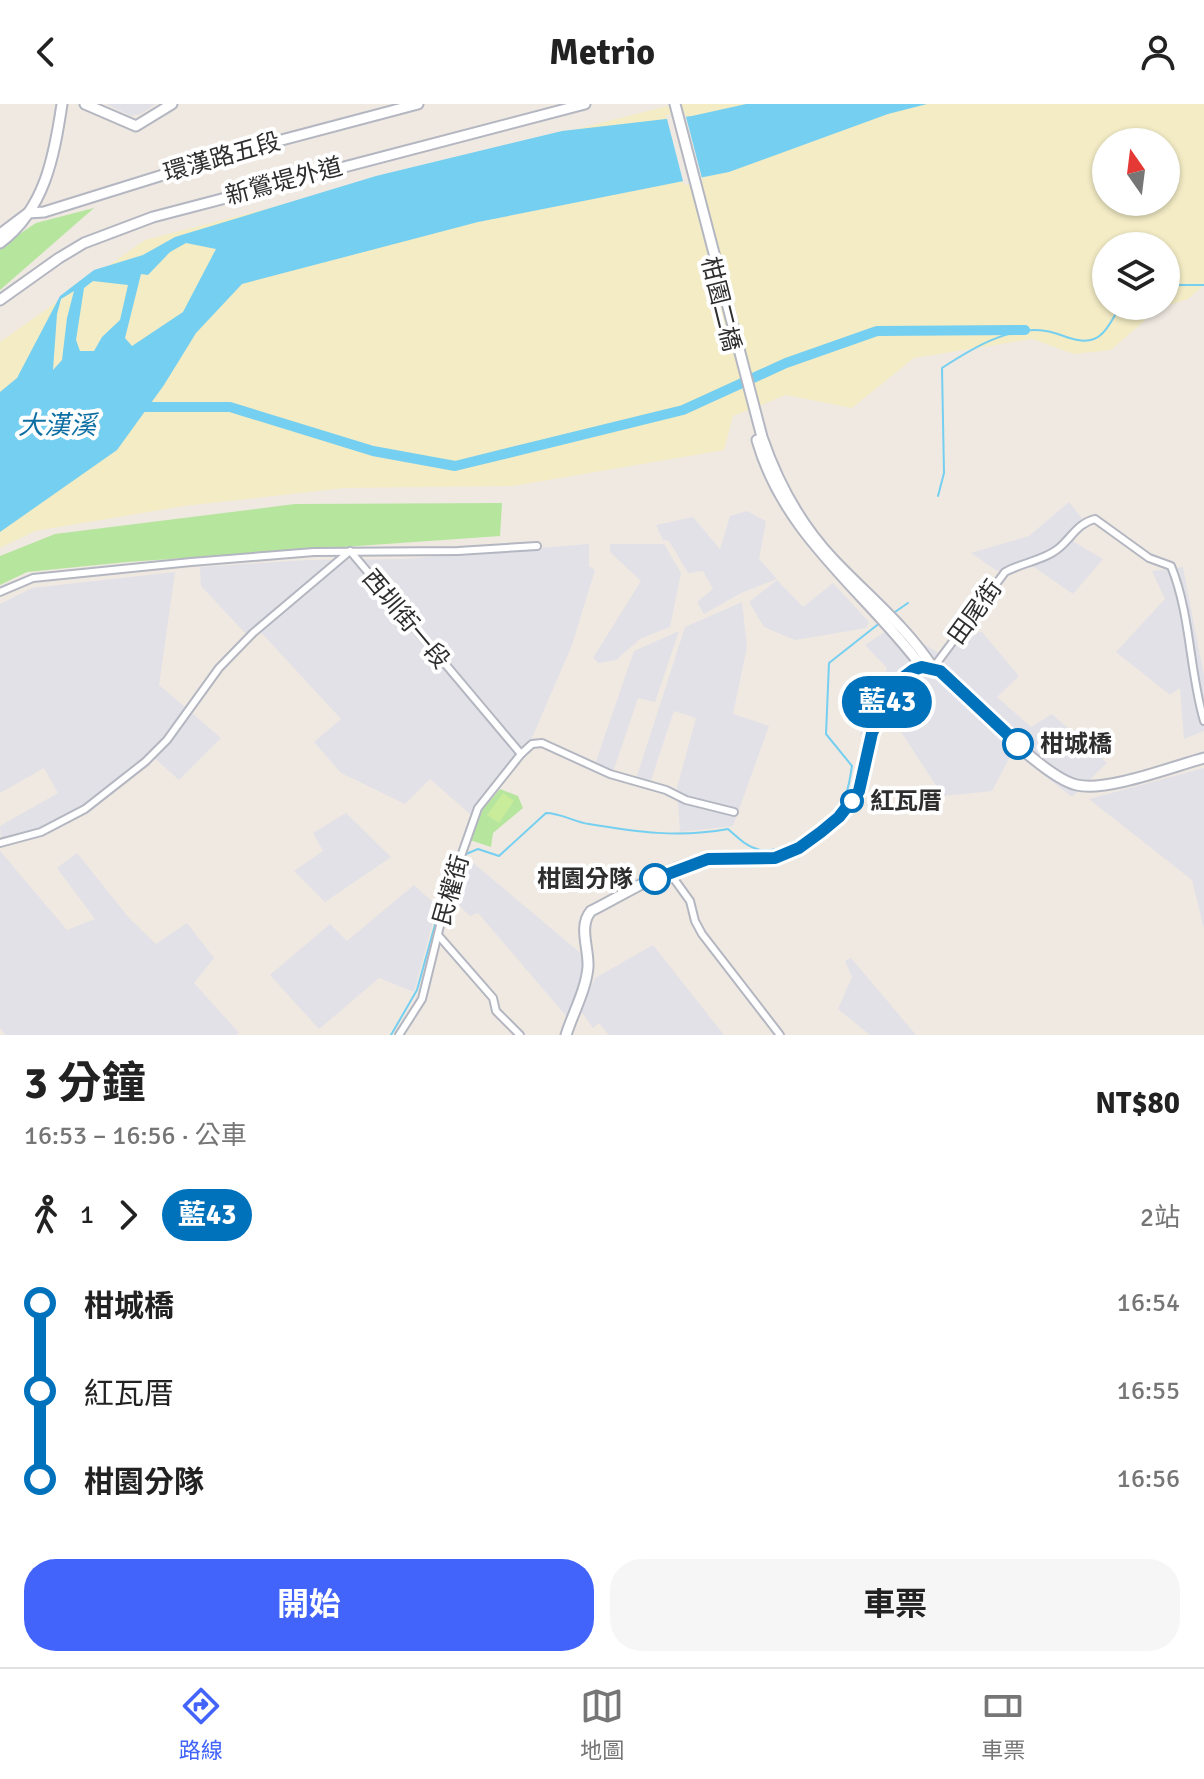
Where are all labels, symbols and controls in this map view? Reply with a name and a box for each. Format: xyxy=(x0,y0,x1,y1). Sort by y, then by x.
icon: back xyxy=(24,30,68,74)
text: Metrio xyxy=(549,30,655,75)
icon: person xyxy=(1136,30,1180,74)
street label: 環漢路五段 xyxy=(160,126,284,188)
north arrow xyxy=(1092,128,1180,216)
map controls xyxy=(1092,128,1180,320)
street label: 新鶯堤外道 xyxy=(222,151,346,211)
button: layers xyxy=(1092,232,1180,320)
street label: 柑園二橋 xyxy=(695,254,747,354)
water label: 大漢溪 xyxy=(18,410,100,442)
street label: 西圳街一段 xyxy=(356,563,456,675)
street label: 田尾街 xyxy=(942,574,1008,650)
line badge: 藍43 xyxy=(841,676,933,728)
text: 藍43 xyxy=(858,685,916,719)
marker: 柑城橋 xyxy=(1003,729,1033,759)
place label: 柑城橋 xyxy=(1040,729,1112,759)
place label: 紅瓦厝 xyxy=(870,786,942,816)
marker: 紅瓦厝 xyxy=(841,790,863,812)
street label: 民權街 xyxy=(427,851,475,929)
place label: 柑園分隊 xyxy=(537,864,633,894)
marker: 柑園分隊 xyxy=(640,864,670,894)
text: 3 分鐘 xyxy=(24,1057,145,1111)
text: NT$80 xyxy=(1095,1085,1180,1122)
text: 16:53 – 16:56 · 公車 xyxy=(24,1120,247,1152)
icon: walk xyxy=(24,1193,68,1237)
icon: forward xyxy=(106,1193,150,1237)
text: 藍43 xyxy=(178,1198,236,1232)
text: 1 xyxy=(80,1199,94,1231)
text: 2站 xyxy=(1140,1202,1180,1234)
text: 16:54 xyxy=(1117,1287,1180,1319)
text: 柑城橋 xyxy=(84,1288,174,1325)
text: 16:55 xyxy=(1117,1375,1180,1407)
text: 紅瓦厝 xyxy=(84,1376,174,1413)
text: 16:56 xyxy=(1117,1463,1180,1495)
text: 柑園分隊 xyxy=(84,1464,204,1501)
button: 開始 xyxy=(24,1559,594,1651)
button: 車票 xyxy=(610,1559,1180,1651)
tab: 路線 xyxy=(179,1684,223,1764)
tab: 地圖 xyxy=(580,1684,624,1764)
tab: 車票 xyxy=(981,1684,1025,1764)

